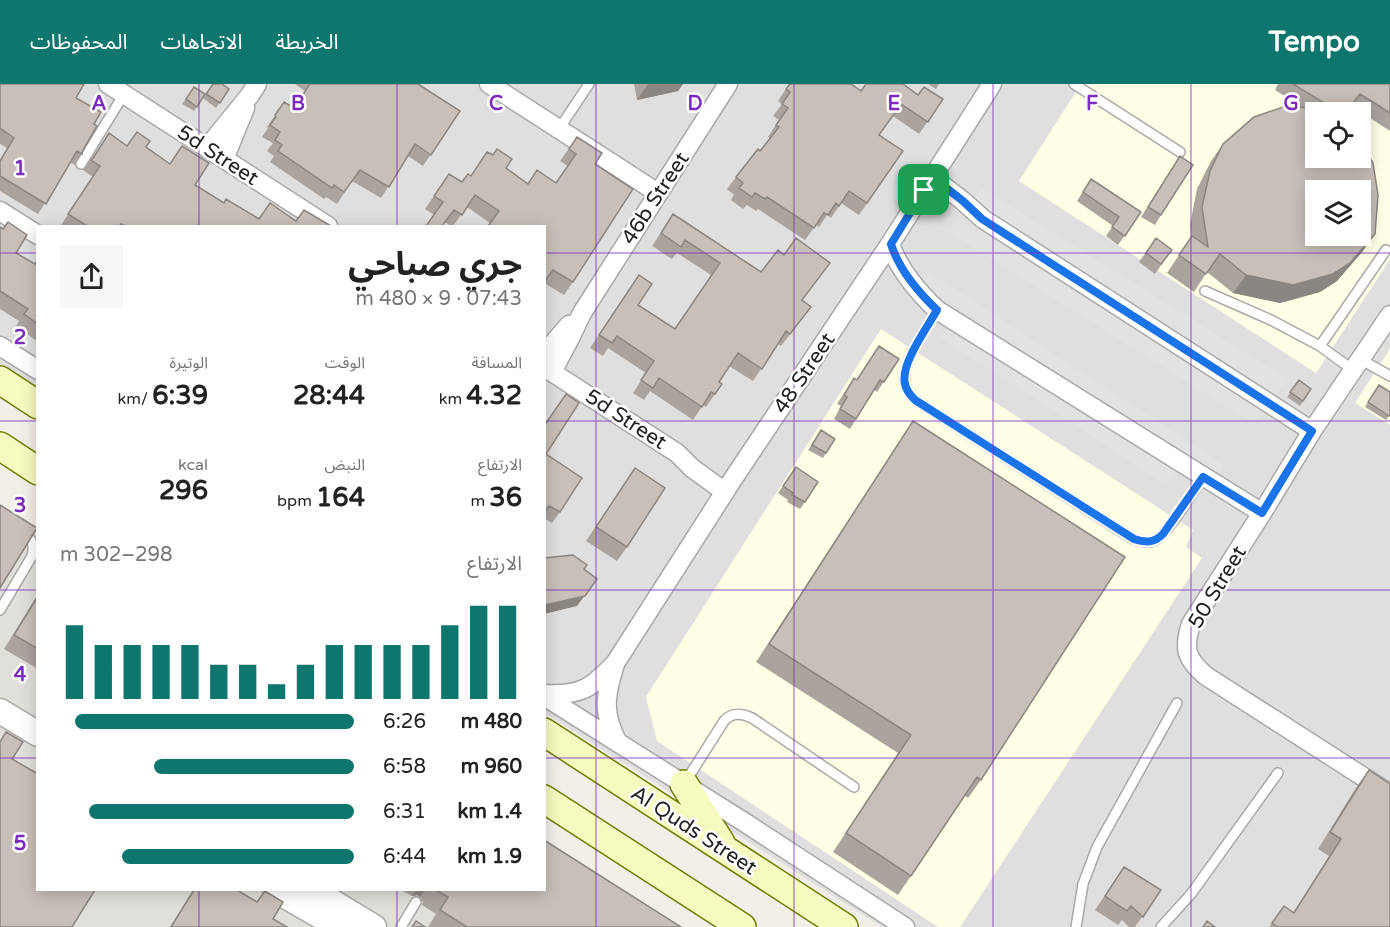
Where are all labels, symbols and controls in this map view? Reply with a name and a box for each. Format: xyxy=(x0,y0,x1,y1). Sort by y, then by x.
text: Tempo xyxy=(1268,25,1360,59)
text: المحفوظات xyxy=(30,30,127,55)
text: الاتجاهات xyxy=(160,30,242,55)
text: الخريطة xyxy=(275,30,338,55)
text: A xyxy=(92,92,107,116)
text: B xyxy=(291,92,305,116)
text: C xyxy=(489,92,503,116)
text: D xyxy=(687,92,703,116)
text: E xyxy=(888,92,901,116)
text: F xyxy=(1086,92,1098,116)
text: G xyxy=(1283,92,1299,116)
map controls xyxy=(1305,102,1371,246)
button: locate xyxy=(1305,102,1371,168)
street label: 5d Street xyxy=(172,120,263,191)
street label: 46b Street xyxy=(616,147,695,249)
text: 1 xyxy=(14,157,26,181)
pin xyxy=(898,164,949,215)
icon: arrive xyxy=(907,173,940,206)
button: layers xyxy=(1305,180,1371,246)
button: share xyxy=(60,245,123,308)
text: جري صباحي xyxy=(348,245,522,284)
text: 07:43 · 9 × 480 m xyxy=(355,287,522,311)
text: 2 xyxy=(14,326,26,350)
street label: 48 Street xyxy=(768,328,840,418)
text: الوتيرة xyxy=(170,353,208,373)
text: الوقت xyxy=(325,353,365,373)
text: المسافة xyxy=(472,353,522,373)
text: 6:39 xyxy=(152,380,208,411)
text: 28:44 xyxy=(293,380,365,411)
text: 4.32 xyxy=(466,380,522,411)
street label: 5d Street xyxy=(580,384,671,455)
text: /km xyxy=(118,389,152,409)
text: km xyxy=(439,389,466,409)
text: kcal xyxy=(178,455,208,475)
text: النبض xyxy=(324,455,365,475)
text: الارتفاع xyxy=(478,455,522,475)
text: 296 xyxy=(159,475,208,506)
text: 164 xyxy=(316,482,365,513)
text: 36 xyxy=(489,482,522,513)
text: bpm xyxy=(277,491,316,511)
text: m xyxy=(470,491,489,511)
text: 3 xyxy=(14,494,26,518)
street label: 50 Street xyxy=(1183,541,1252,633)
text: 298–302 m xyxy=(60,543,173,567)
text: الارتفاع xyxy=(467,552,522,576)
text: 4 xyxy=(14,663,27,687)
text: 6:26 xyxy=(383,710,426,734)
text: 480 m xyxy=(461,710,522,734)
text: 6:58 xyxy=(383,755,426,779)
text: 960 m xyxy=(461,755,522,779)
street label: Al Quds Street xyxy=(626,781,761,880)
text: 6:31 xyxy=(383,800,426,824)
text: 1.4 km xyxy=(458,800,522,824)
text: 5 xyxy=(14,832,26,856)
text: 6:44 xyxy=(383,845,426,869)
text: 1.9 km xyxy=(457,845,522,869)

